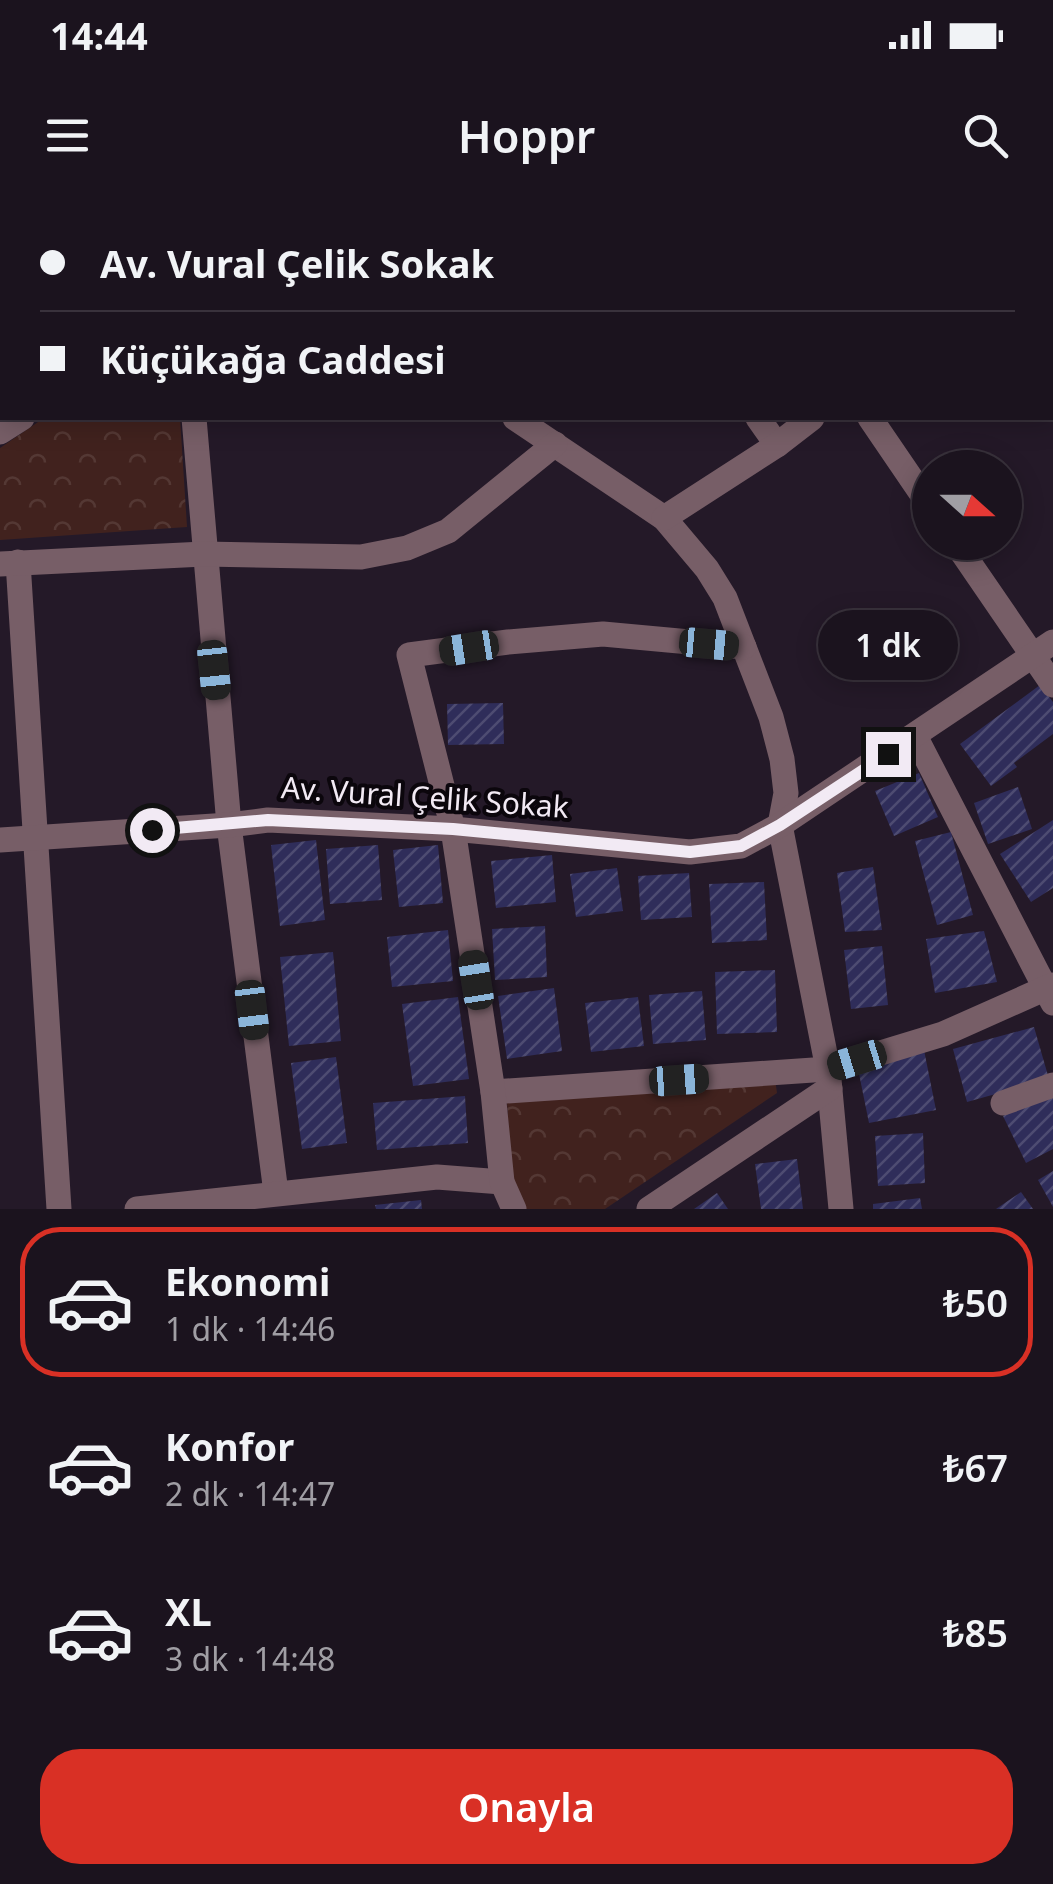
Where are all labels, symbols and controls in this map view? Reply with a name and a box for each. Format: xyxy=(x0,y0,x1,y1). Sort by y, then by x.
text: 14:44 xyxy=(50,9,148,61)
text: Hoppr xyxy=(458,105,595,166)
icon: menu xyxy=(40,108,95,163)
icon: search xyxy=(958,108,1013,163)
text: Av. Vural Çelik Sokak xyxy=(100,237,494,289)
text: Küçükağa Caddesi xyxy=(100,333,446,385)
north arrow xyxy=(912,450,1022,560)
map controls xyxy=(912,450,1022,560)
callout: 1 dk xyxy=(818,609,958,679)
text: 1 dk xyxy=(855,623,921,666)
car xyxy=(678,626,740,662)
car xyxy=(437,628,501,668)
car xyxy=(196,639,232,701)
route end xyxy=(866,732,911,777)
street label: Av. Vural Çelik Sokak xyxy=(280,766,570,827)
route start xyxy=(130,808,175,853)
car xyxy=(456,948,496,1012)
car xyxy=(233,978,271,1042)
car xyxy=(824,1037,890,1083)
car xyxy=(648,1063,710,1097)
text: Ekonomi xyxy=(165,1255,330,1307)
icon: car xyxy=(45,1257,135,1347)
text: ₺50 xyxy=(943,1276,1008,1328)
text: 1 dk · 14:46 xyxy=(165,1307,335,1350)
text: Konfor xyxy=(165,1420,294,1472)
icon: car xyxy=(45,1422,135,1512)
text: ₺67 xyxy=(943,1441,1008,1493)
text: 2 dk · 14:47 xyxy=(165,1472,335,1515)
text: XL xyxy=(165,1585,212,1637)
icon: car xyxy=(45,1587,135,1677)
text: ₺85 xyxy=(943,1606,1008,1658)
text: 3 dk · 14:48 xyxy=(165,1637,335,1680)
button: Onayla xyxy=(40,1749,1013,1864)

